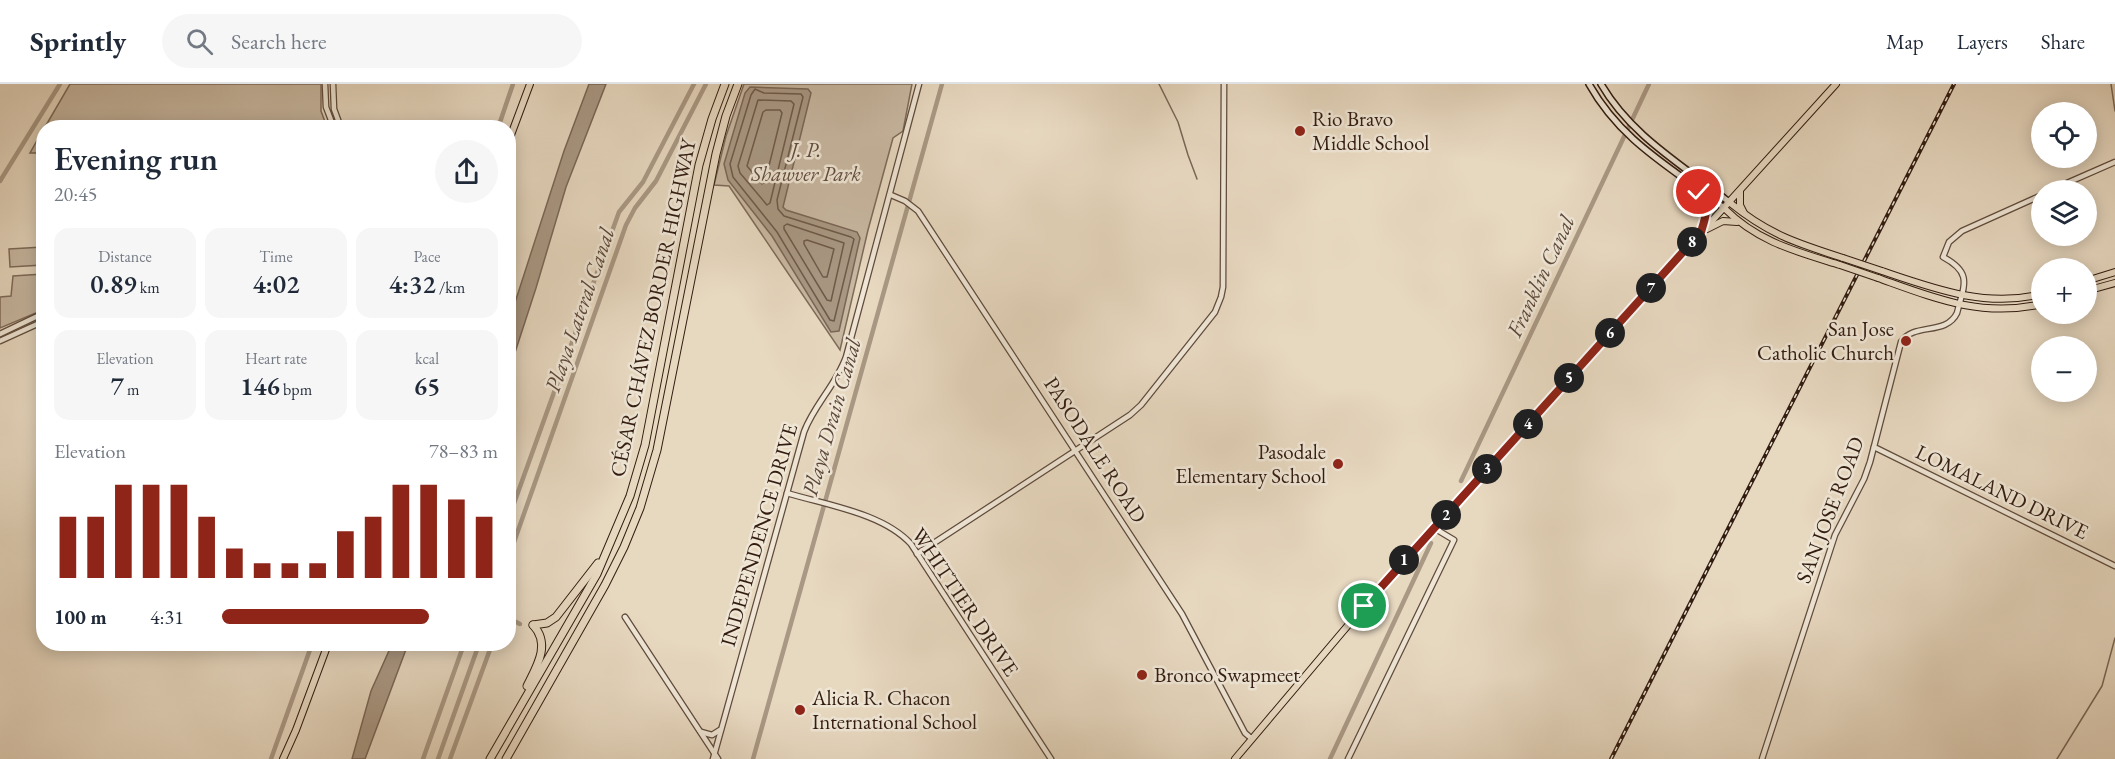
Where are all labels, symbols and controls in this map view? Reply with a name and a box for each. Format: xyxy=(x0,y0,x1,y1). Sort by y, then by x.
search box xyxy=(162,14,582,68)
text: Sprintly xyxy=(30,23,126,59)
icon: search xyxy=(183,25,216,58)
text: Search here xyxy=(231,27,327,56)
text: Map xyxy=(1886,28,1924,55)
text: Layers xyxy=(1957,28,2008,55)
text: Share xyxy=(2041,28,2085,55)
map controls xyxy=(2031,102,2097,402)
button: locate xyxy=(2031,102,2097,168)
place label: Rio Bravo Middle School xyxy=(1312,105,1429,156)
marker: Rio Bravo Middle School xyxy=(1293,124,1307,138)
street label: CÉSAR CHÁVEZ BORDER HIGHWAY xyxy=(603,135,702,479)
park label: J. P. Shawver Park xyxy=(750,136,861,187)
text: Evening run xyxy=(54,137,218,180)
button: share xyxy=(435,140,498,203)
pin xyxy=(1673,166,1724,217)
icon: check xyxy=(1682,175,1715,208)
button: layers xyxy=(2031,180,2097,246)
text: 20:45 xyxy=(54,181,97,207)
water label: Franklin Canal xyxy=(1499,210,1582,343)
water label: Playa Lateral Canal xyxy=(538,224,621,396)
pin: 8 xyxy=(1677,227,1707,257)
text: 8 xyxy=(1688,231,1696,252)
text: Distance xyxy=(98,246,152,267)
text: Time xyxy=(259,246,293,267)
text: Pace xyxy=(414,246,440,267)
button: + xyxy=(2031,258,2097,324)
text: 0.89 xyxy=(90,267,137,301)
text: 4:02 xyxy=(252,267,300,301)
text: 4:32 xyxy=(389,267,436,301)
pin: 7 xyxy=(1636,273,1666,303)
text: km xyxy=(137,277,160,298)
text: /km xyxy=(436,277,465,298)
text: 7 xyxy=(1647,277,1655,298)
place label: San Jose Catholic Church xyxy=(1757,315,1894,366)
pin: 6 xyxy=(1595,318,1625,348)
text: 6 xyxy=(1606,322,1614,343)
marker: San Jose Catholic Church xyxy=(1899,334,1913,348)
water label: Playa Drain Canal xyxy=(795,335,868,499)
button: − xyxy=(2031,336,2097,402)
text: Elevation xyxy=(96,348,154,369)
text: Heart rate xyxy=(245,348,307,369)
text: kcal xyxy=(415,348,439,369)
pin: 5 xyxy=(1554,363,1584,393)
text: 5 xyxy=(1565,367,1573,388)
text: 7 xyxy=(111,369,124,403)
text: 146 xyxy=(240,369,280,403)
text: 65 xyxy=(414,369,440,403)
street label: PASODALE ROAD xyxy=(1038,372,1153,528)
text: m xyxy=(124,379,140,400)
text: bpm xyxy=(280,379,312,400)
pin: 4 xyxy=(1513,409,1543,439)
text: 4 xyxy=(1524,413,1532,434)
street label: INDEPENDENCE DRIVE xyxy=(714,420,803,649)
street label: SAN JOSE ROAD xyxy=(1789,433,1870,587)
text: Elevation xyxy=(54,438,126,464)
text: 78–83 m xyxy=(429,438,498,464)
place label: Pasodale Elementary School xyxy=(1175,438,1326,489)
street label: LOMALAND DRIVE xyxy=(1911,438,2093,545)
pin: 3 xyxy=(1472,454,1502,484)
marker: Pasodale Elementary School xyxy=(1331,457,1345,471)
text: 3 xyxy=(1483,458,1491,479)
pin: 2 xyxy=(1431,500,1461,530)
text: 2 xyxy=(1442,504,1450,525)
street label: WHITTIER DRIVE xyxy=(906,522,1025,681)
pin: 1 xyxy=(1389,545,1419,575)
text: 1 xyxy=(1400,549,1408,570)
pin xyxy=(1338,580,1389,631)
icon: arrive xyxy=(1347,589,1380,622)
text: 100 m xyxy=(54,604,107,630)
text: 4:31 xyxy=(150,604,184,630)
place label: Bronco Swapmeet xyxy=(1154,661,1300,688)
marker: Bronco Swapmeet xyxy=(1135,668,1149,682)
place label: Alicia R. Chacon International School xyxy=(811,684,977,735)
marker: Alicia R. Chacon International School xyxy=(793,703,807,717)

